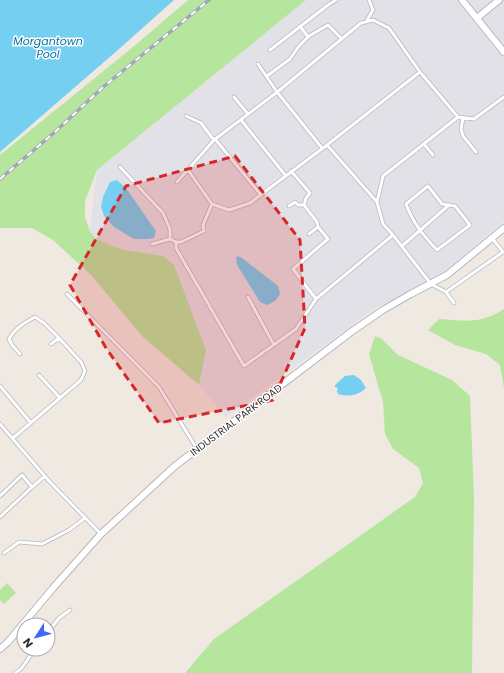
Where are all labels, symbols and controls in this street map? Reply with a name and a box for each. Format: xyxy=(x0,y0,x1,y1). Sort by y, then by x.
water label: Morgantown Pool xyxy=(13,33,83,62)
street label: INDUSTRIAL PARK ROAD xyxy=(187,380,285,460)
north arrow xyxy=(16,617,56,657)
text: N xyxy=(19,635,37,651)

